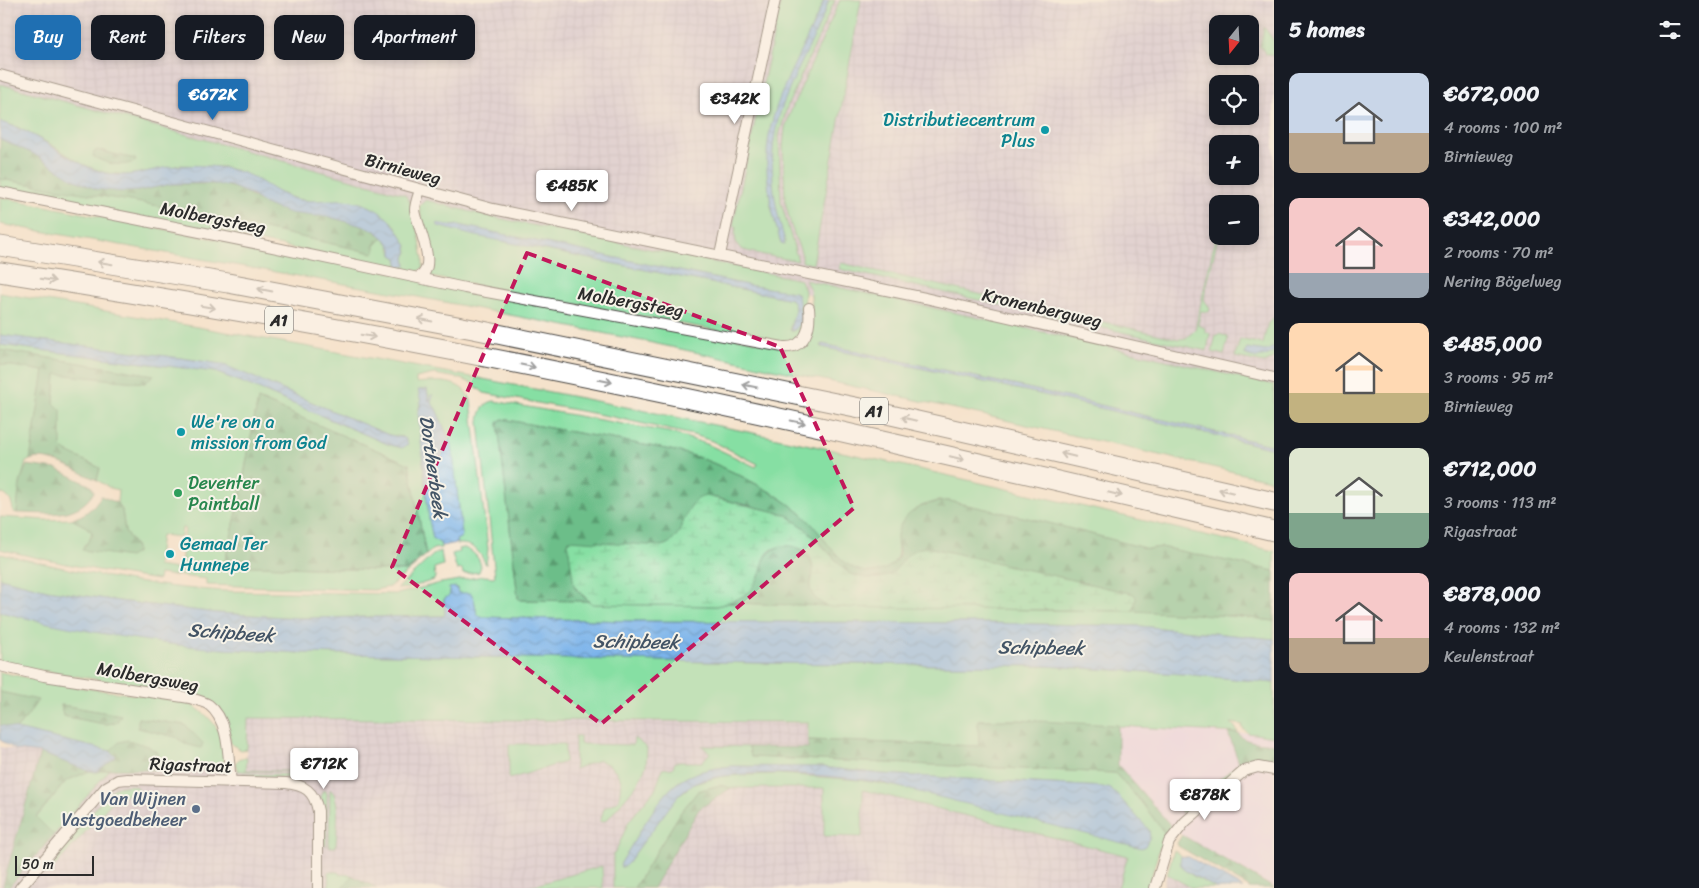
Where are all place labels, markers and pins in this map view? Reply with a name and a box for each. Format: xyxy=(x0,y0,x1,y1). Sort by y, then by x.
pin: €672K xyxy=(178,78,248,121)
pin: €342K xyxy=(700,82,770,125)
place label: Distributiecentrum Plus xyxy=(883,104,1036,157)
marker: Distributiecentrum Plus xyxy=(1039,124,1051,136)
pin: €485K xyxy=(537,170,607,212)
place label: We're on a mission from God xyxy=(191,406,328,459)
marker: We're on a mission from God xyxy=(175,426,187,438)
place label: Deventer Paintball xyxy=(188,467,260,520)
marker: Deventer Paintball xyxy=(172,487,184,499)
place label: Gemaal Ter Hunnepe xyxy=(180,528,269,581)
marker: Gemaal Ter Hunnepe xyxy=(164,548,176,560)
pin: €712K xyxy=(289,748,359,790)
pin: €878K xyxy=(1170,778,1240,821)
place label: Van Wijnen Vastgoedbeheer xyxy=(61,783,188,836)
marker: Van Wijnen Vastgoedbeheer xyxy=(190,803,202,815)

